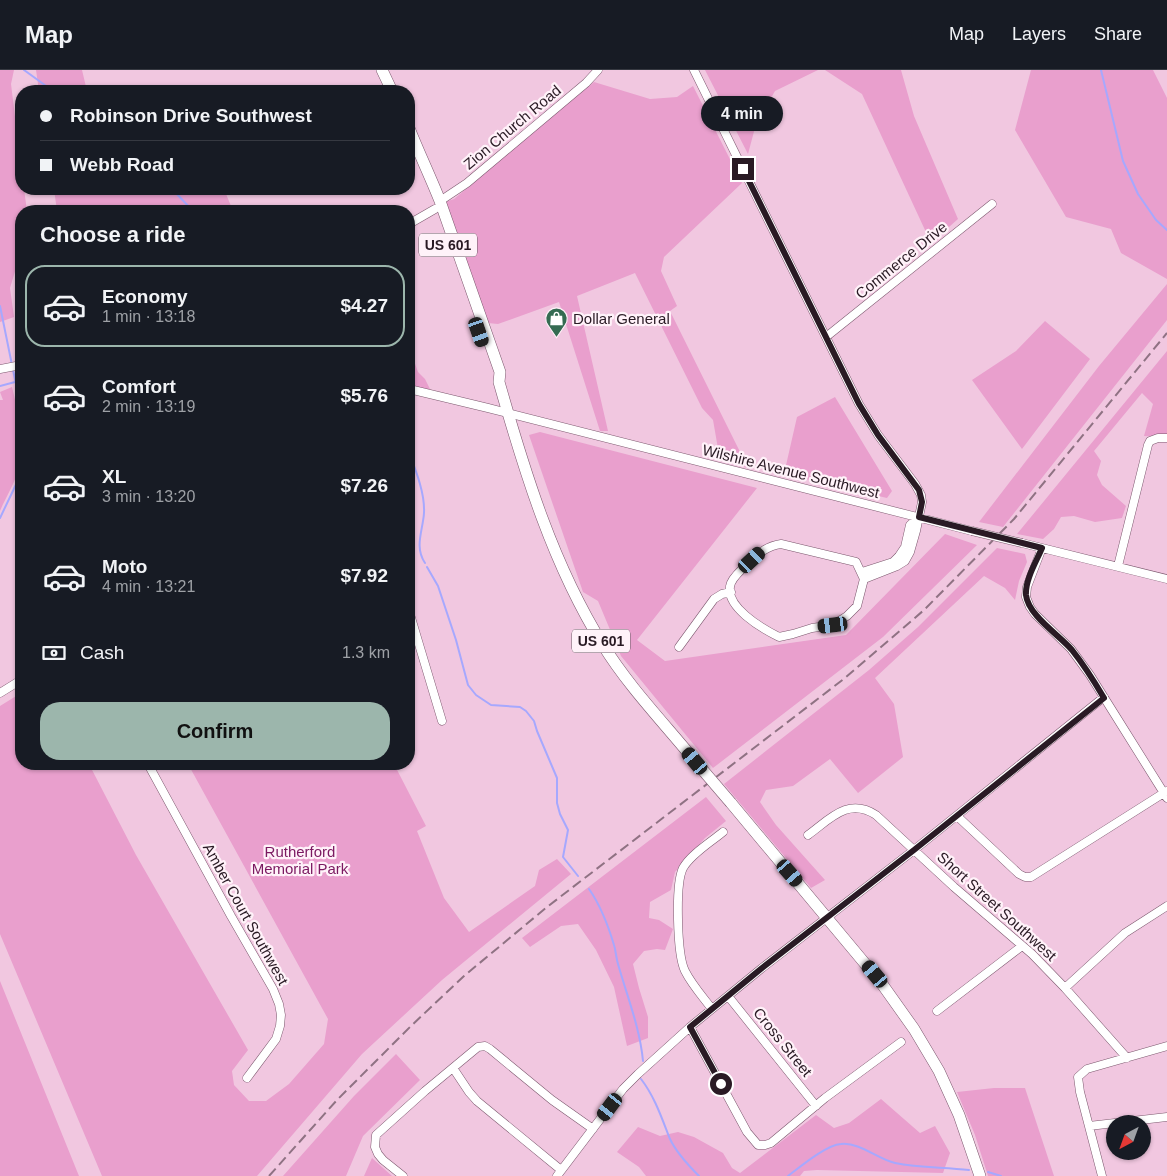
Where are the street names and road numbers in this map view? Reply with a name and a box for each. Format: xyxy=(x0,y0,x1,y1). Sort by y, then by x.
street label: Zion Church Road xyxy=(460,81,564,173)
street label: Commerce Drive xyxy=(852,218,950,302)
road number: US 601 xyxy=(419,234,477,256)
street label: Wilshire Avenue Southwest xyxy=(701,441,882,501)
road number: US 601 xyxy=(572,630,630,652)
street label: Amber Court Southwest xyxy=(200,840,292,988)
street label: Short Street Southwest xyxy=(934,848,1061,964)
street label: Cross Street xyxy=(750,1004,816,1080)

